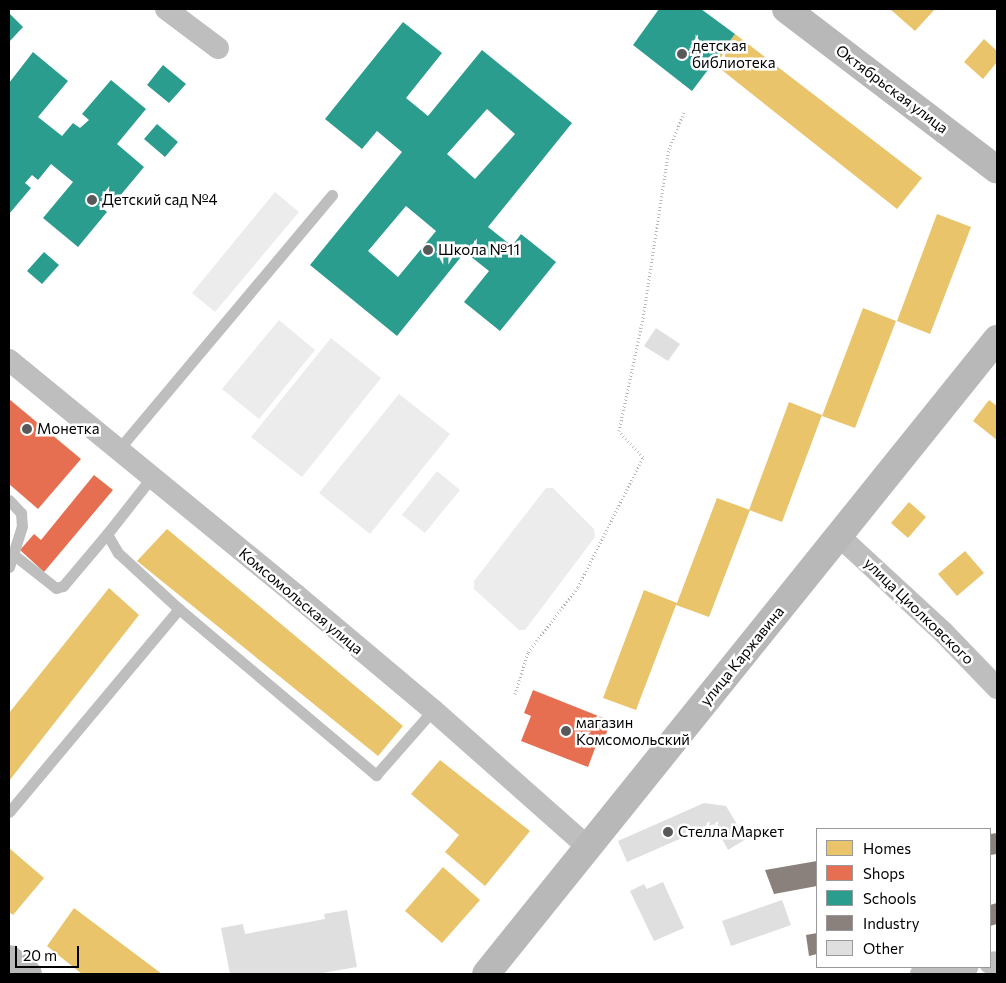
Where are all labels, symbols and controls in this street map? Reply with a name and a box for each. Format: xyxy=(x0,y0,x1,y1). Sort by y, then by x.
place label: детская библиотека xyxy=(692,36,775,71)
street label: Октябрьская улица xyxy=(832,41,952,137)
marker: детская библиотека xyxy=(676,48,688,60)
place label: Детский сад №4 xyxy=(102,191,218,209)
marker: Детский сад №4 xyxy=(86,194,98,206)
place label: Школа №11 xyxy=(438,241,520,259)
marker: Школа №11 xyxy=(422,244,434,256)
place label: Монетка xyxy=(37,420,100,438)
marker: Монетка xyxy=(21,423,33,435)
street label: Комсомольская улица xyxy=(235,544,367,658)
street label: улица Циолковского xyxy=(860,554,978,668)
street label: улица Каржавина xyxy=(696,603,788,709)
place label: магазин Комсомольский xyxy=(576,713,690,748)
marker: магазин Комсомольский xyxy=(560,725,572,737)
place label: Стелла Маркет xyxy=(678,823,784,841)
marker: Стелла Маркет xyxy=(662,826,674,838)
legend xyxy=(816,828,991,968)
text: Homes xyxy=(863,839,911,857)
text: Shops xyxy=(863,864,905,882)
text: Schools xyxy=(863,889,916,907)
text: Industry xyxy=(863,914,920,932)
scale bar xyxy=(18,936,81,968)
text: Other xyxy=(863,939,904,957)
text: 20 m xyxy=(23,946,57,964)

